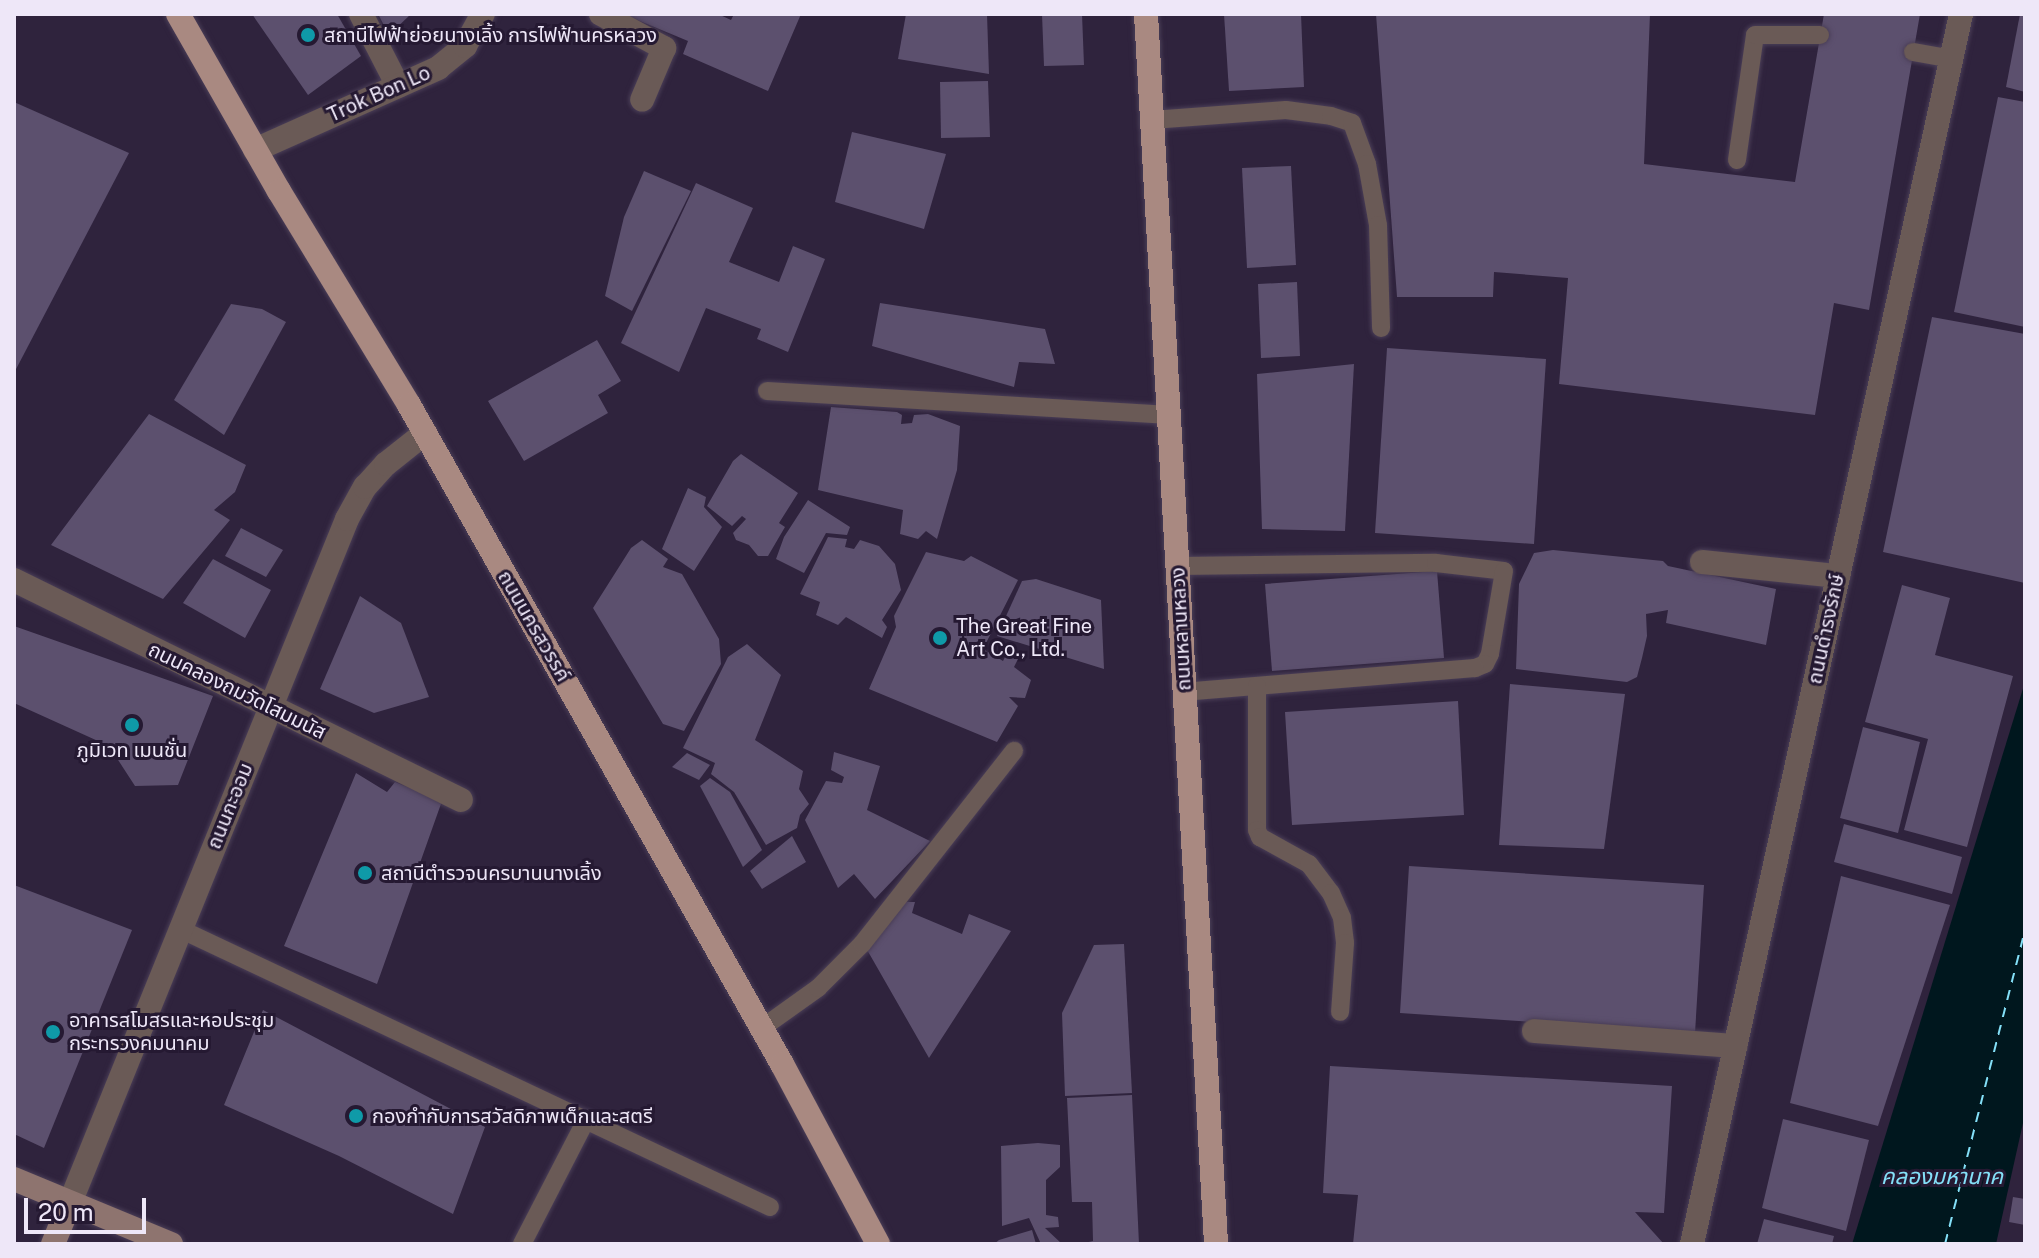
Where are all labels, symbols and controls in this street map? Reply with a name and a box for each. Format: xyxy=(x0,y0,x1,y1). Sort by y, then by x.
place label: สถานีไฟฟ้าย่อยนางเลิ้ง การไฟฟ้านครหลวง xyxy=(324,23,657,47)
marker: สถานีไฟฟ้าย่อยนางเลิ้ง การไฟฟ้านครหลวง xyxy=(299,26,317,44)
street label: Trok Bon Lo xyxy=(324,61,434,127)
street label: ถนนนครสวรรค์ xyxy=(493,566,575,686)
street label: ถนนหลานหลวง xyxy=(1166,567,1196,691)
street label: ถนนดำรงรักษ์ xyxy=(1803,572,1849,686)
place label: The Great Fine Art Co., Ltd. xyxy=(956,614,1092,661)
marker: The Great Fine Art Co., Ltd. xyxy=(931,629,949,647)
street label: ถนนคลองถมวัดโสมมนัส xyxy=(144,638,330,744)
marker: ภูมิเวท เมนชั่น xyxy=(123,716,141,734)
place label: ภูมิเวท เมนชั่น xyxy=(77,738,187,762)
street label: ถนนกะออม xyxy=(202,760,258,852)
place label: สถานีตำรวจนครบานนางเลิ้ง xyxy=(381,861,602,885)
marker: สถานีตำรวจนครบานนางเลิ้ง xyxy=(356,864,374,882)
place label: อาคารสโมสรและหอประชุม กระทรวงคมนาคม xyxy=(69,1008,274,1055)
marker: อาคารสโมสรและหอประชุม กระทรวงคมนาคม xyxy=(44,1023,62,1041)
place label: กองกำกับการสวัสดิภาพเด็กและสตรี xyxy=(372,1104,653,1128)
marker: กองกำกับการสวัสดิภาพเด็กและสตรี xyxy=(347,1107,365,1125)
water label: คลองมหานาค xyxy=(1881,1164,2003,1190)
scale bar xyxy=(28,1182,150,1232)
text: 20 m xyxy=(38,1198,94,1226)

